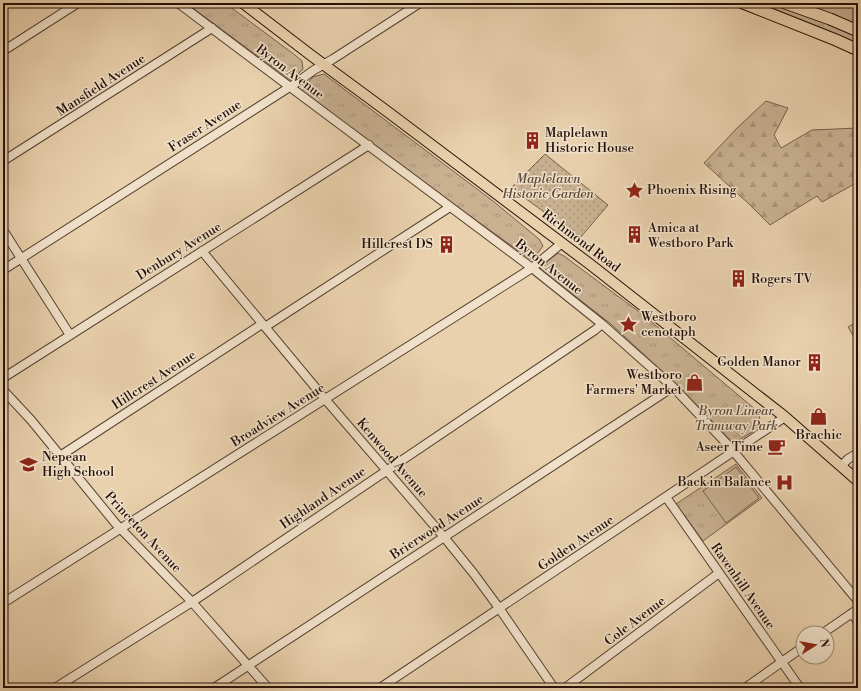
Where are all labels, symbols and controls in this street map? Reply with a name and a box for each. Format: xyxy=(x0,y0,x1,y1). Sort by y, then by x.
street label: Byron Avenue xyxy=(252,41,328,103)
street label: Mansfield Avenue xyxy=(54,50,149,120)
street label: Fraser Avenue xyxy=(165,96,245,156)
place label: Maplelawn Historic House xyxy=(545,125,634,156)
building icon: Maplelawn Historic House xyxy=(522,130,542,150)
park label: Maplelawn Historic Garden xyxy=(501,171,594,202)
place icon: Phoenix Rising xyxy=(624,180,644,200)
place label: Phoenix Rising xyxy=(647,182,737,198)
street label: Richmond Road xyxy=(539,206,624,276)
street label: Denbury Avenue xyxy=(134,218,225,284)
place label: Amica at Westboro Park xyxy=(647,220,734,251)
building icon: Amica at Westboro Park xyxy=(625,225,645,245)
building icon: Hillcrest DS xyxy=(436,234,456,254)
street label: Byron Avenue xyxy=(511,235,586,299)
place label: Hillcrest DS xyxy=(361,236,433,252)
building icon: Rogers TV xyxy=(728,269,748,289)
place label: Rogers TV xyxy=(751,271,813,287)
place label: Westboro cenotaph xyxy=(640,309,697,340)
place icon: Westboro cenotaph xyxy=(618,314,638,334)
street label: Hillcrest Avenue xyxy=(109,347,199,413)
building icon: Golden Manor xyxy=(804,352,824,372)
place label: Golden Manor xyxy=(717,354,801,370)
place label: Westboro Farmers' Market xyxy=(586,367,682,398)
shop icon: Westboro Farmers' Market xyxy=(685,372,705,392)
street label: Broadview Avenue xyxy=(227,379,328,451)
park label: Byron Linear Tramway Park xyxy=(694,403,778,434)
shop icon: Brachic xyxy=(809,406,829,426)
street label: Kenwood Avenue xyxy=(353,415,431,501)
place label: Brachic xyxy=(795,427,843,443)
cafe icon: Aseer Time xyxy=(766,437,786,457)
place label: Aseer Time xyxy=(695,439,763,455)
place label: Nepean High School xyxy=(42,449,114,480)
school or university icon: Nepean High School xyxy=(19,454,39,474)
street label: Highland Avenue xyxy=(277,463,369,533)
hospital icon: Back in Balance xyxy=(774,472,794,492)
place label: Back in Balance xyxy=(677,474,771,490)
street label: Princeton Avenue xyxy=(101,488,185,576)
street label: Brierwood Avenue xyxy=(386,491,487,564)
street label: Golden Avenue xyxy=(535,512,617,574)
street label: Ravenhill Avenue xyxy=(707,540,779,633)
street label: Cole Avenue xyxy=(601,593,669,649)
north arrow xyxy=(795,625,835,665)
text: N xyxy=(816,638,832,649)

